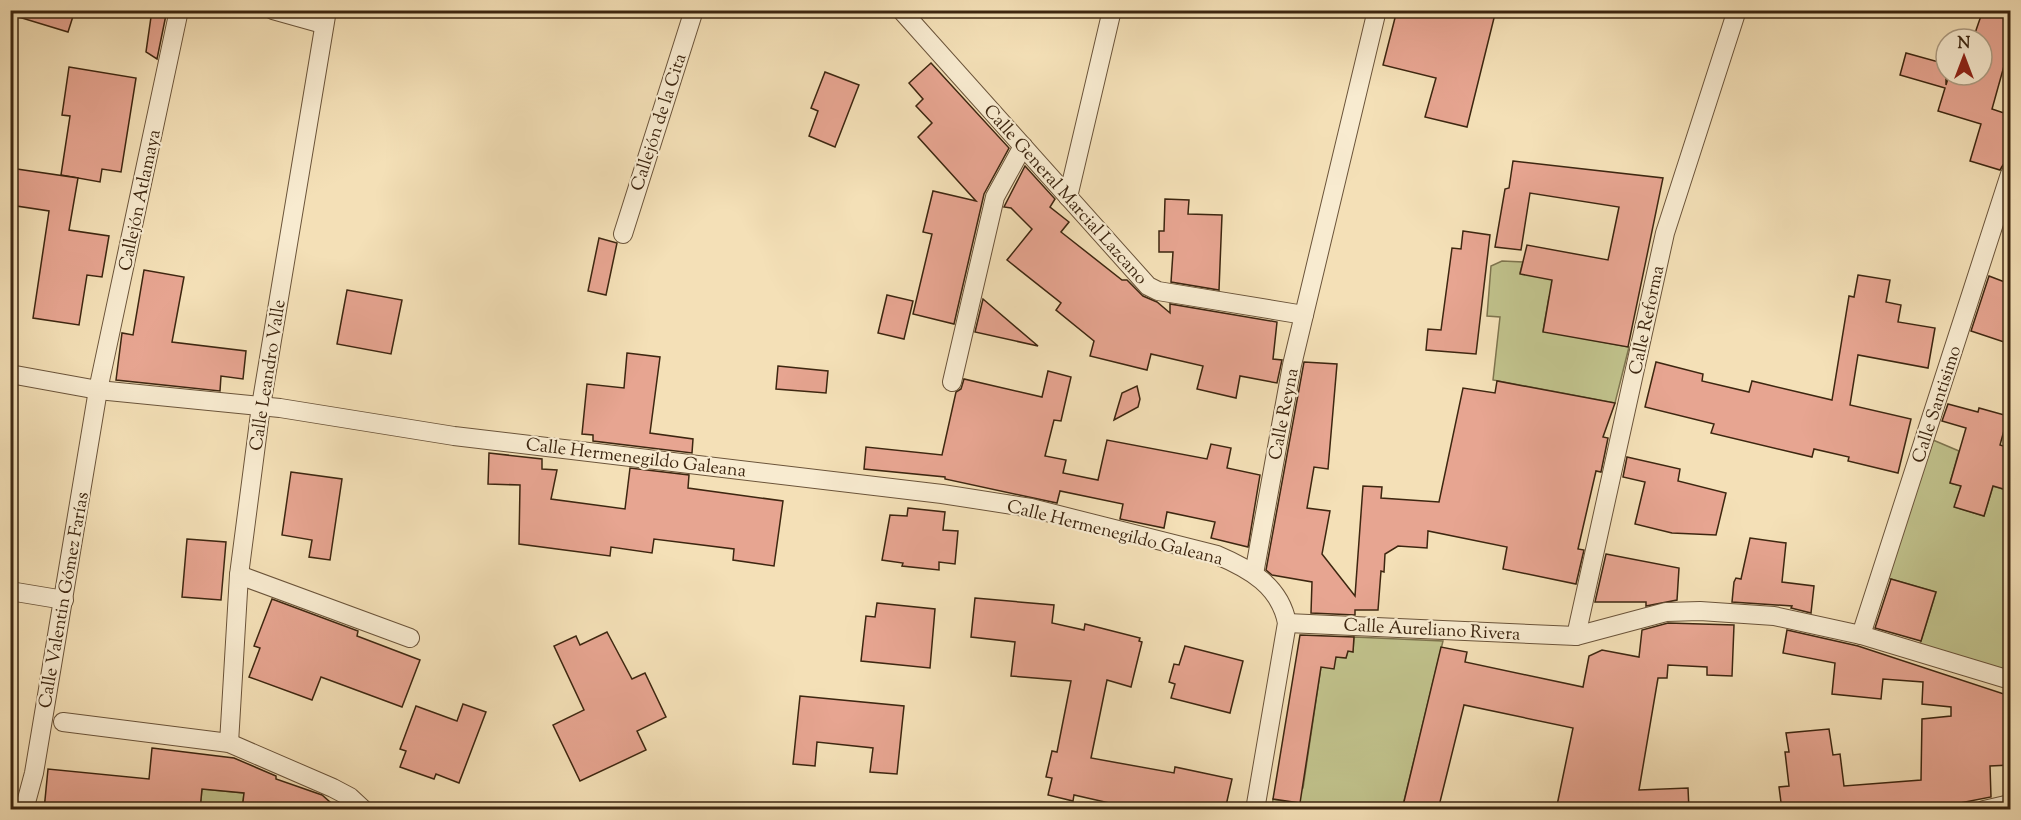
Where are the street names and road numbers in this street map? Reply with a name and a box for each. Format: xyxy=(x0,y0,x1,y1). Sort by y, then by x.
street label: Callejón de la Cita xyxy=(625,51,694,195)
street label: Calle General Marcial Lazcano xyxy=(976,99,1153,291)
street label: Callejón Atlamaya xyxy=(113,127,169,274)
street label: Calle Reforma xyxy=(1624,263,1672,377)
street label: Calle Leandro Valle xyxy=(244,298,294,453)
street label: Calle Santisimo xyxy=(1907,342,1969,467)
street label: Calle Reyna xyxy=(1263,366,1307,463)
street label: Calle Hermenegildo Galeana xyxy=(524,433,747,485)
street label: Calle Valentin Gómez Farías xyxy=(33,490,97,711)
street label: Calle Hermenegildo Galeana xyxy=(1004,494,1225,573)
street label: Calle Aureliano Rivera xyxy=(1343,613,1521,649)

